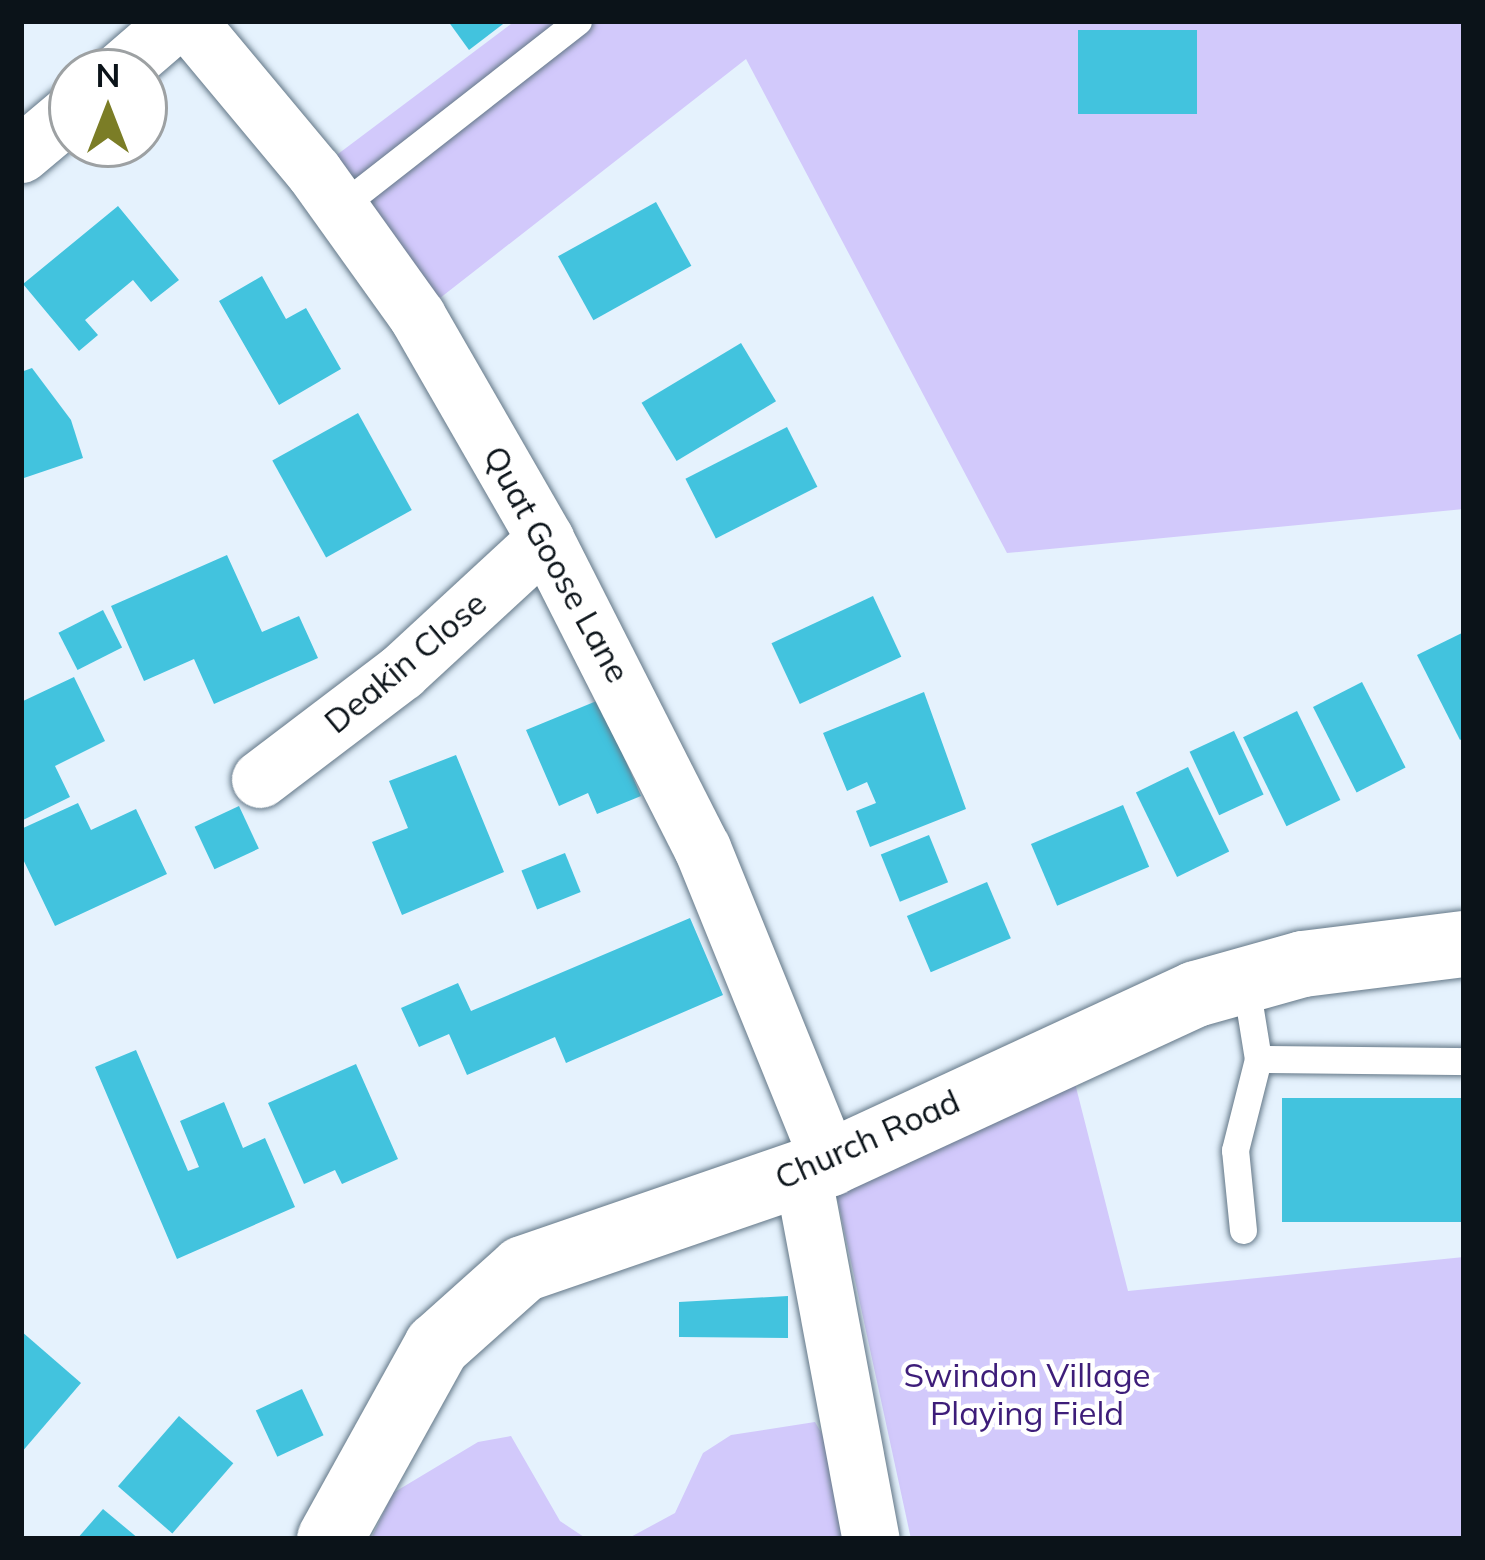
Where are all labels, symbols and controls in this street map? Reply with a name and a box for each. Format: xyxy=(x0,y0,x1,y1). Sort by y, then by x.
north arrow xyxy=(48,48,168,168)
text: N xyxy=(96,54,120,95)
street label: Quat Goose Lane xyxy=(476,439,638,689)
street label: Deakin Close xyxy=(316,583,494,741)
street label: Church Road xyxy=(769,1081,965,1197)
park label: Swindon Village Playing Field xyxy=(903,1355,1151,1433)

